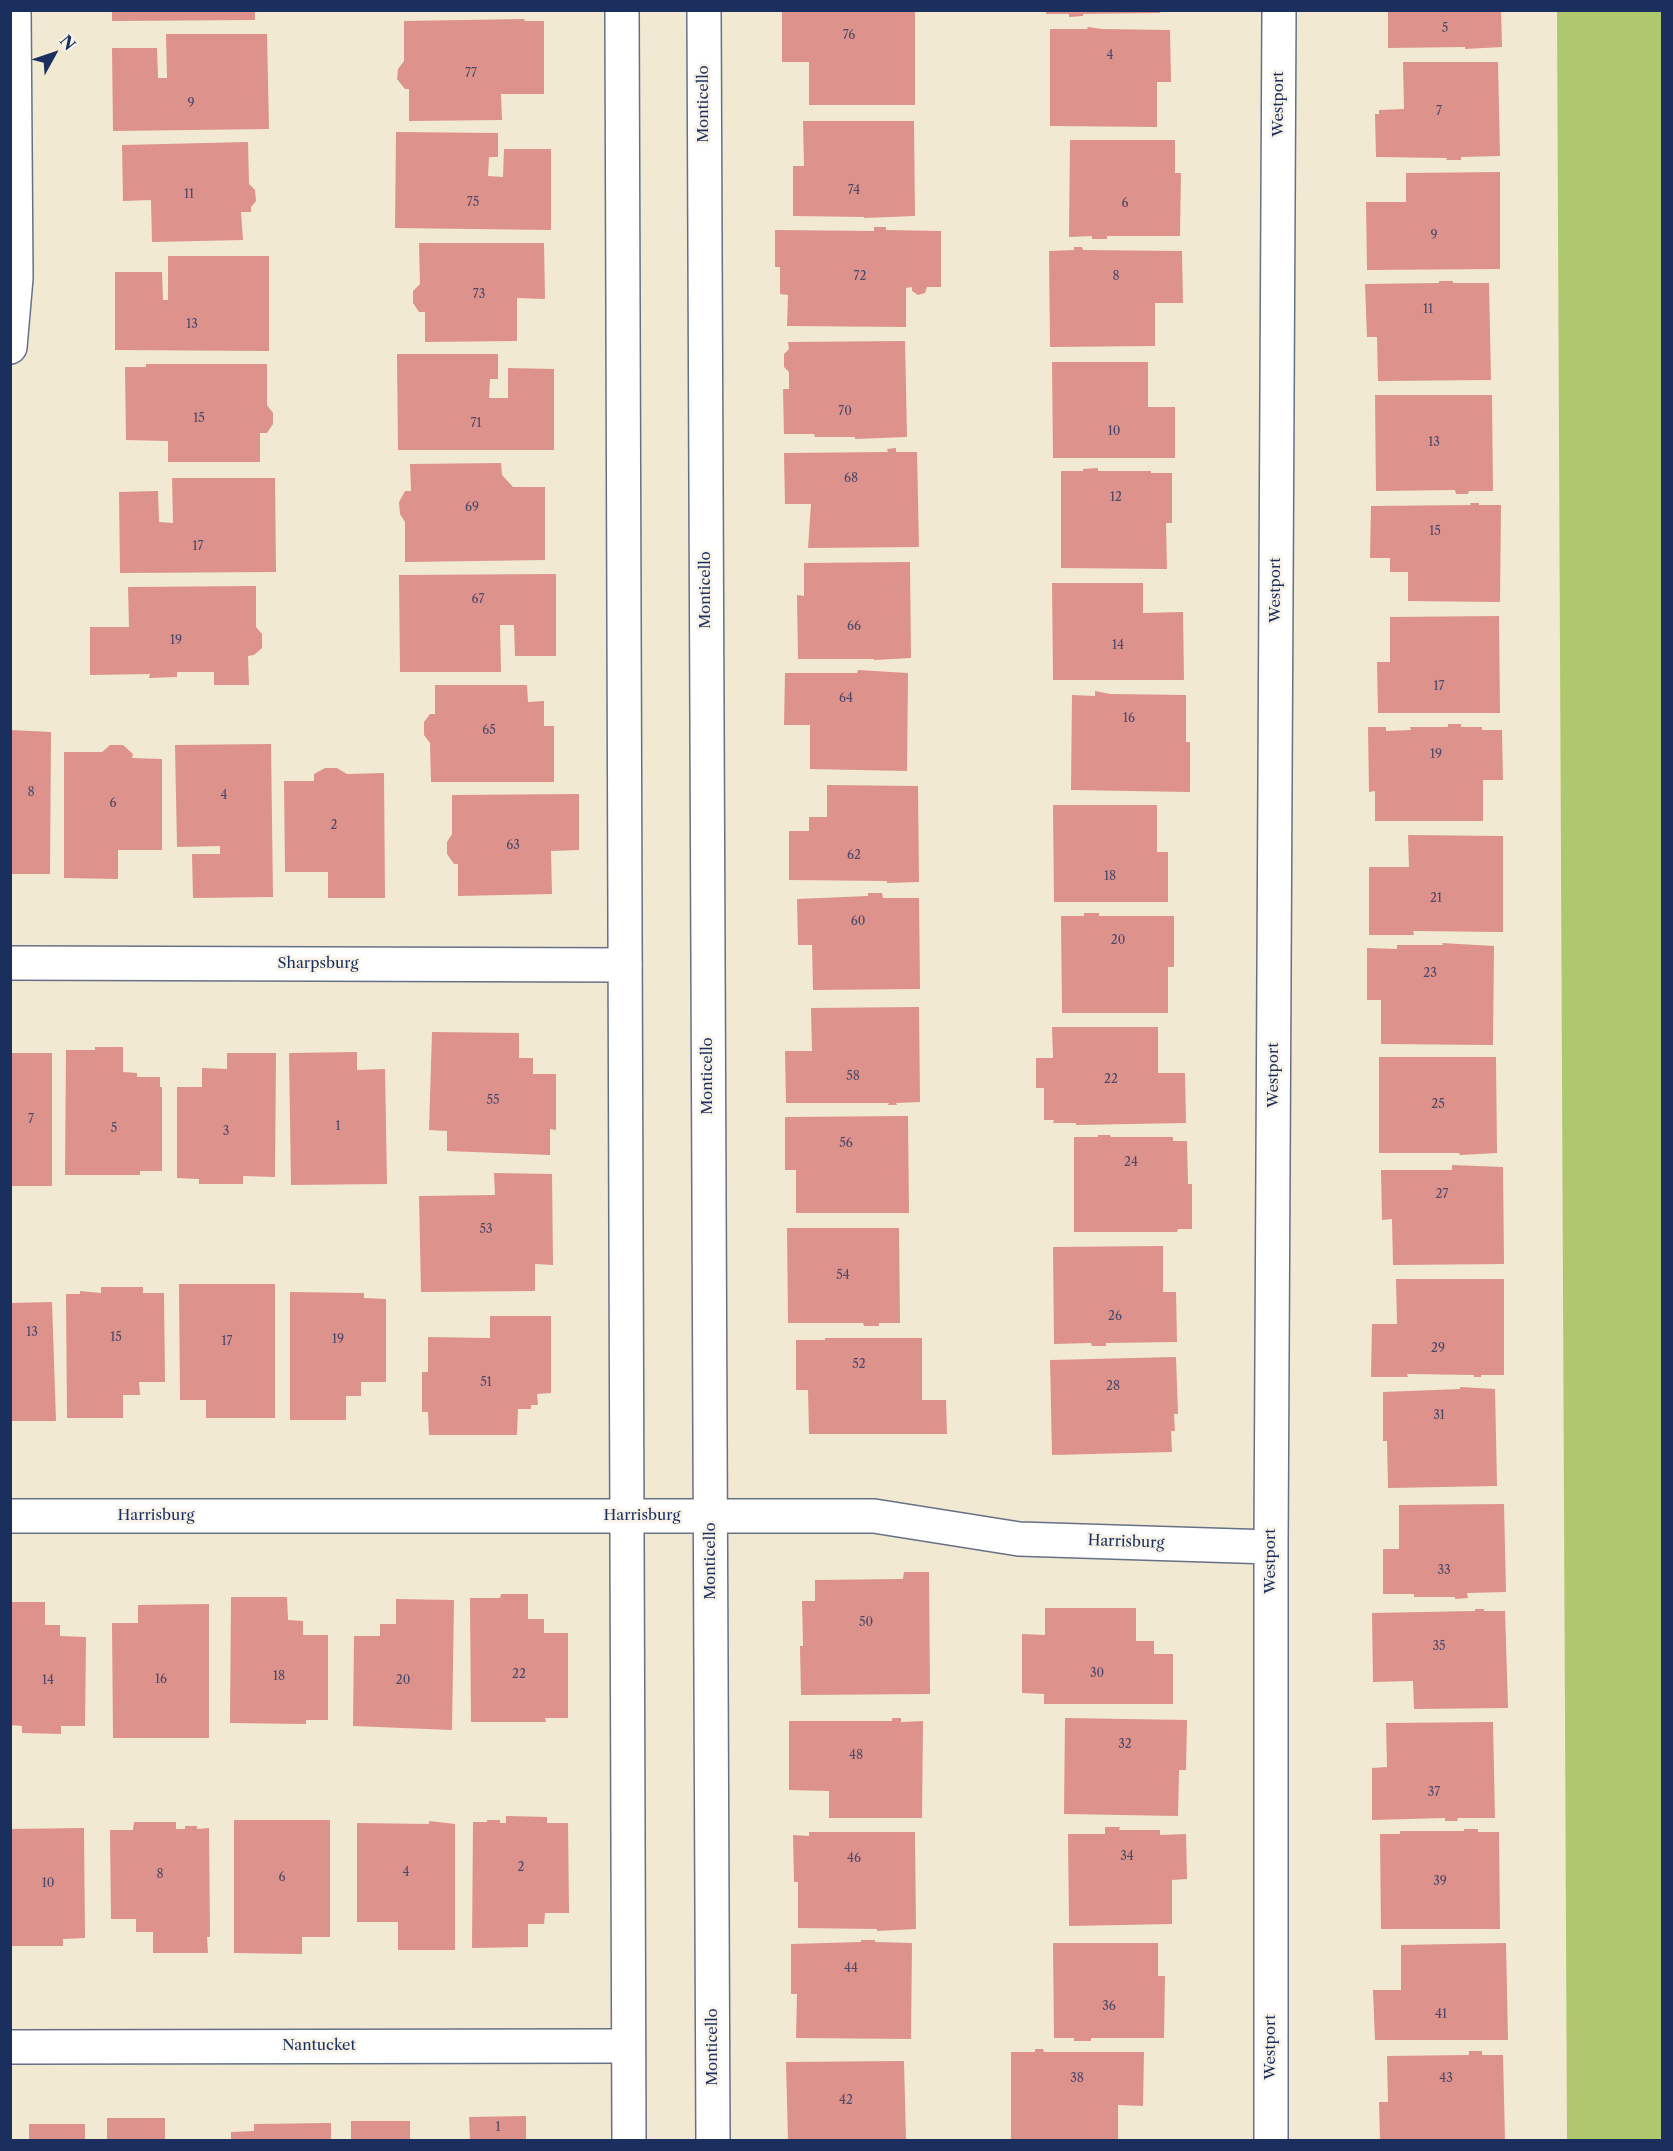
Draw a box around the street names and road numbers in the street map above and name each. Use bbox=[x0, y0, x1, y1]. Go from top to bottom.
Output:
street label: Monticello bbox=[695, 65, 713, 143]
street label: Westport bbox=[1270, 71, 1288, 137]
street label: Monticello bbox=[697, 551, 715, 629]
street label: Westport bbox=[1267, 557, 1285, 623]
street label: Sharpsburg bbox=[278, 955, 358, 973]
street label: Monticello bbox=[699, 1037, 717, 1115]
street label: Westport bbox=[1265, 1042, 1283, 1108]
street label: Harrisburg bbox=[118, 1507, 194, 1525]
street label: Harrisburg bbox=[604, 1507, 680, 1525]
street label: Monticello bbox=[702, 1522, 720, 1600]
street label: Westport bbox=[1262, 1528, 1280, 1594]
street label: Harrisburg bbox=[1087, 1532, 1165, 1552]
street label: Monticello bbox=[704, 2008, 722, 2086]
street label: Westport bbox=[1262, 2014, 1280, 2080]
street label: Nantucket bbox=[282, 2037, 356, 2055]

